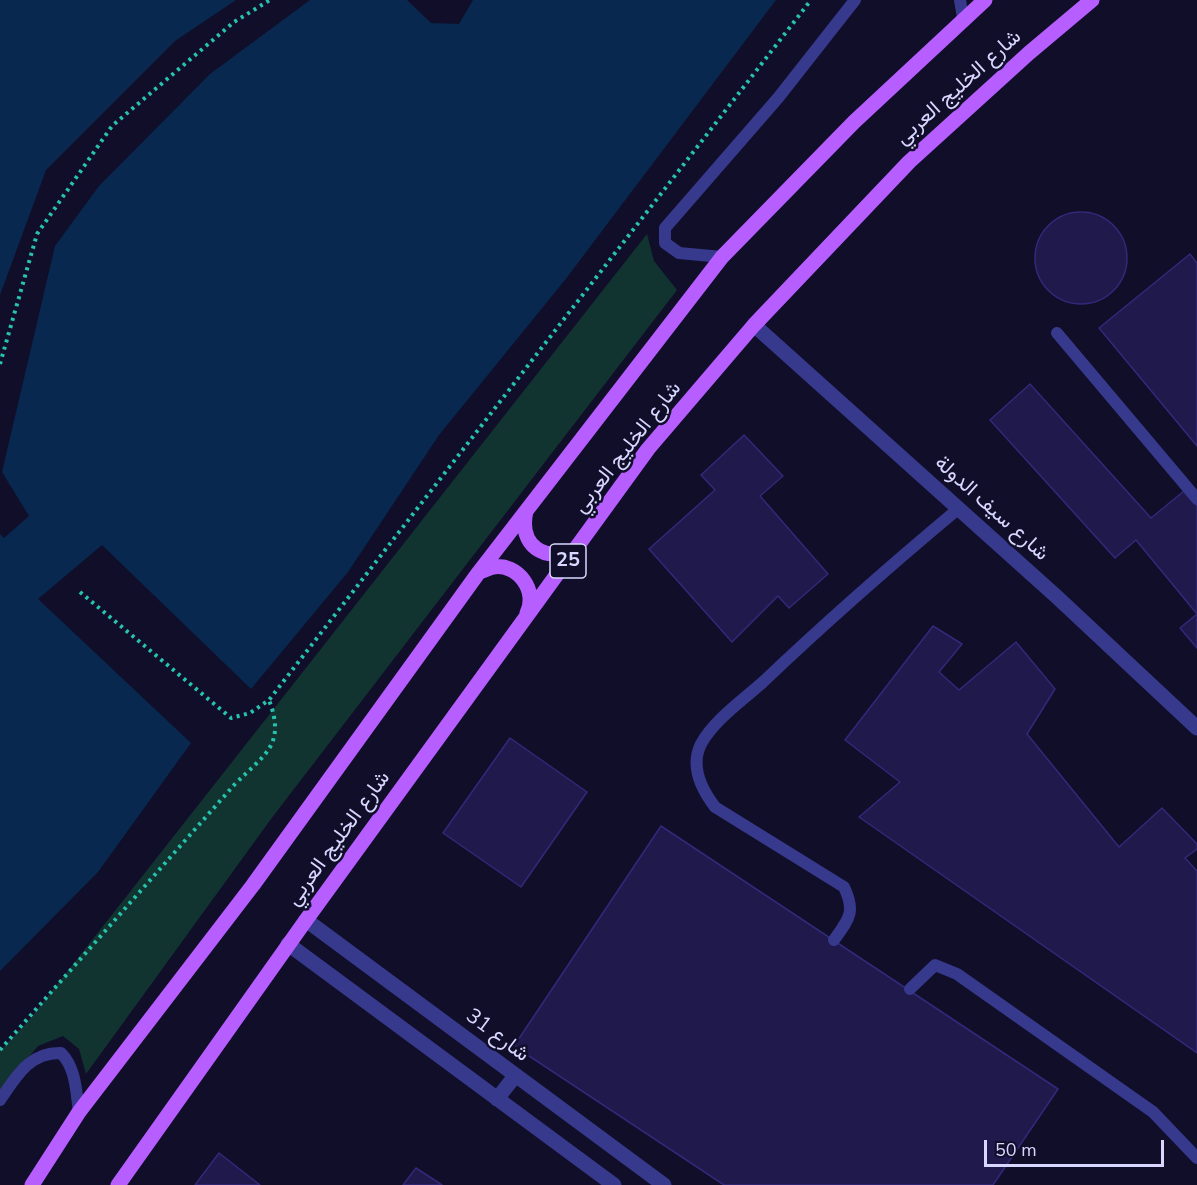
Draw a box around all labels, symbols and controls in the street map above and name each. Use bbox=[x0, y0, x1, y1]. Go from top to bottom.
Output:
street label: شارع الخليج العربي bbox=[891, 25, 1027, 151]
street label: شارع الخليج العربي bbox=[569, 377, 687, 519]
street label: شارع سيف الدولة bbox=[929, 451, 1053, 567]
road number: 25 bbox=[550, 544, 586, 578]
street label: شارع الخليج العربي bbox=[282, 767, 396, 911]
street label: شارع 31 bbox=[460, 1004, 534, 1068]
scale bar bbox=[987, 1128, 1167, 1166]
text: 50 m bbox=[995, 1138, 1037, 1162]

